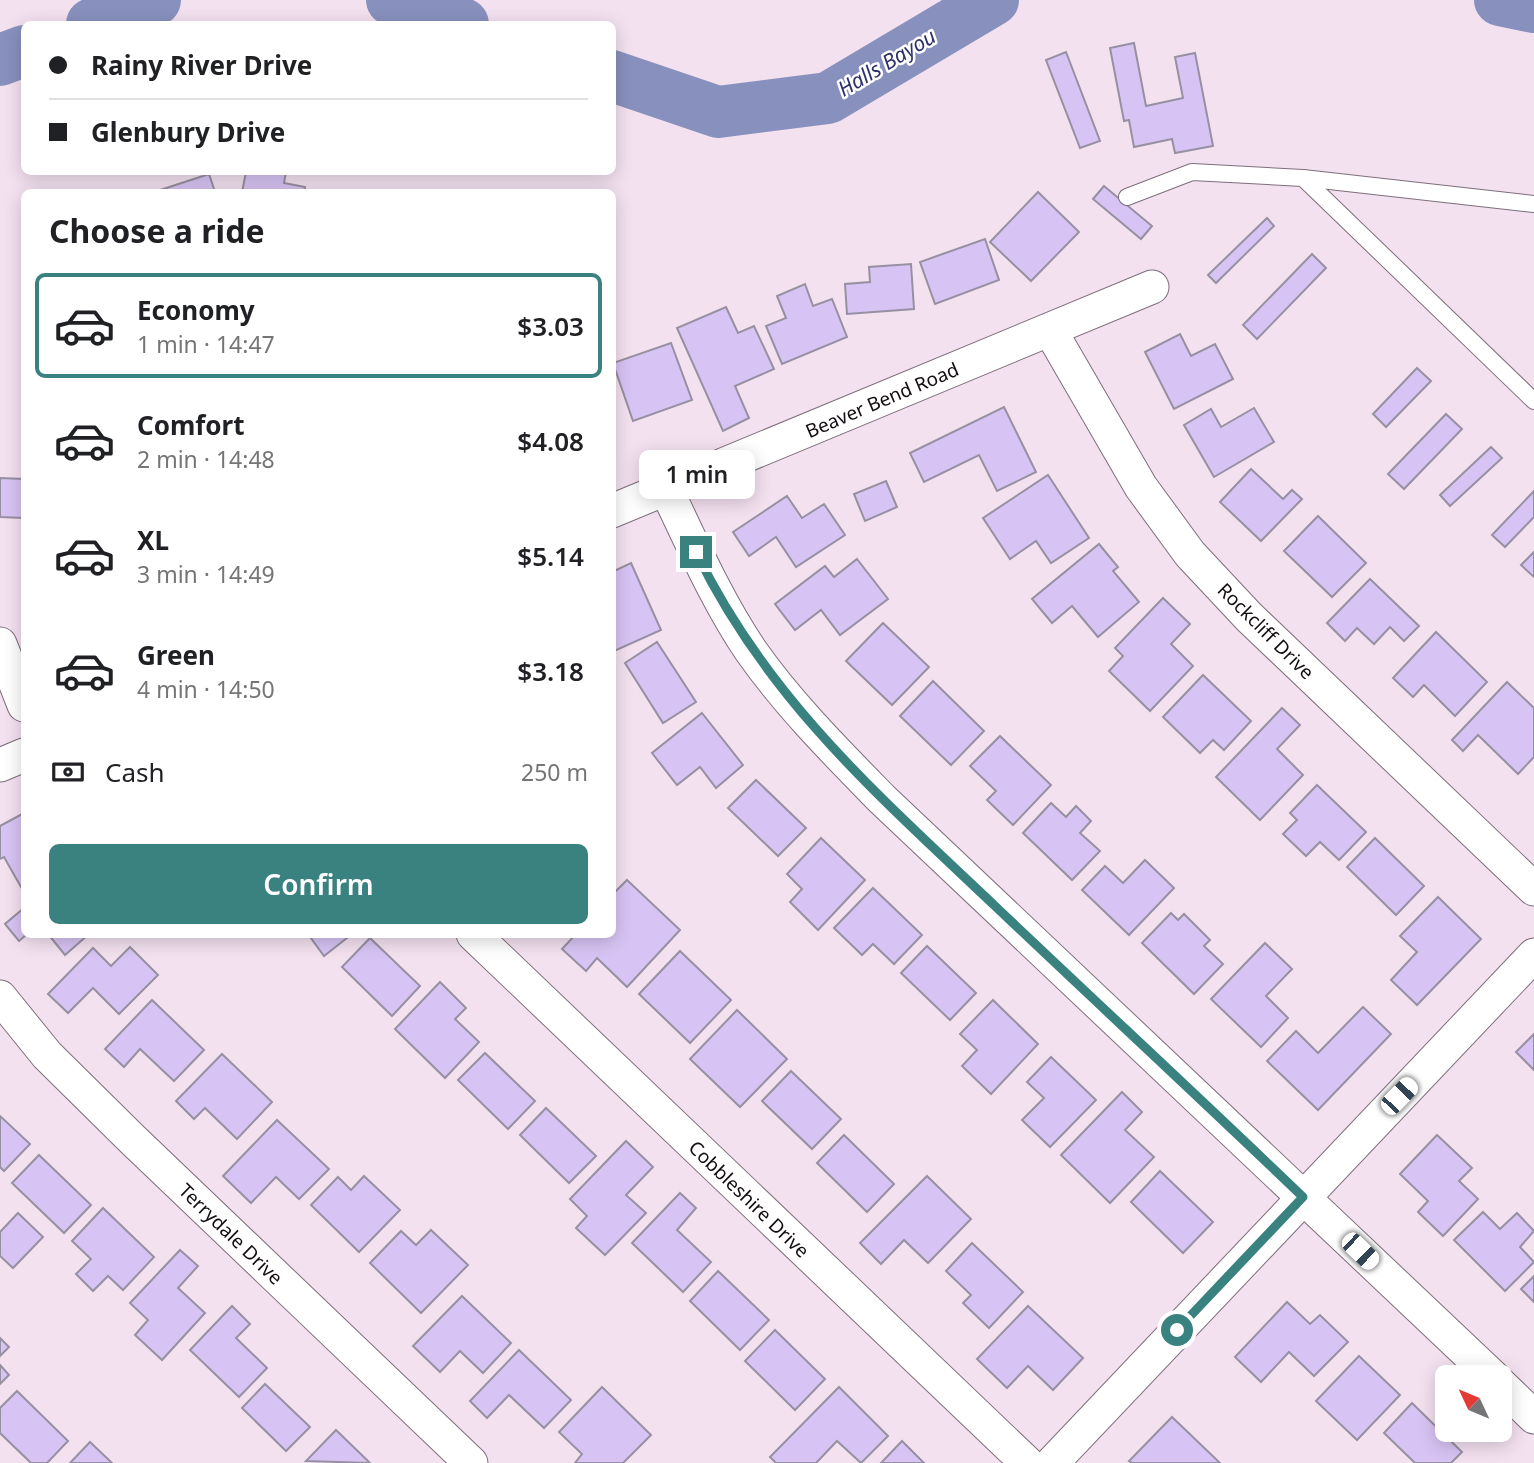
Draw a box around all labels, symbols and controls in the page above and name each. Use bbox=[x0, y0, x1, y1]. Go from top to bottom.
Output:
water label: Halls Bayou bbox=[832, 22, 941, 102]
text: Rainy River Drive bbox=[91, 47, 312, 83]
text: Glenbury Drive bbox=[91, 114, 285, 150]
text: Choose a ride bbox=[49, 209, 265, 252]
text: Economy bbox=[137, 292, 255, 328]
icon: car bbox=[53, 294, 116, 357]
text: $3.03 bbox=[517, 308, 584, 344]
text: 1 min · 14:47 bbox=[137, 328, 275, 360]
street label: Beaver Bend Road bbox=[801, 356, 963, 444]
text: Comfort bbox=[137, 407, 245, 443]
icon: car bbox=[53, 409, 116, 472]
text: $4.08 bbox=[517, 423, 584, 459]
text: 2 min · 14:48 bbox=[137, 443, 275, 475]
callout: 1 min bbox=[638, 450, 754, 500]
text: 1 min bbox=[666, 458, 728, 490]
text: XL bbox=[137, 522, 169, 558]
icon: car bbox=[53, 524, 116, 587]
route end bbox=[680, 536, 712, 568]
text: $5.14 bbox=[517, 538, 584, 574]
text: 3 min · 14:49 bbox=[137, 558, 275, 590]
street label: Rockcliff Drive bbox=[1212, 577, 1320, 685]
text: Green bbox=[137, 637, 215, 673]
icon: car bbox=[53, 639, 116, 702]
text: $3.18 bbox=[517, 653, 584, 689]
text: 4 min · 14:50 bbox=[137, 673, 275, 705]
icon: cash bbox=[49, 753, 87, 791]
text: Cash bbox=[105, 754, 165, 790]
text: 250 m bbox=[521, 756, 588, 788]
button: Confirm bbox=[49, 844, 588, 924]
car bbox=[1377, 1074, 1422, 1118]
street label: Cobbleshire Drive bbox=[683, 1135, 815, 1263]
street label: Terrydale Drive bbox=[173, 1178, 289, 1290]
car bbox=[1338, 1229, 1383, 1273]
route start bbox=[1161, 1314, 1193, 1346]
north arrow bbox=[1435, 1365, 1512, 1442]
map controls bbox=[1435, 1365, 1512, 1442]

